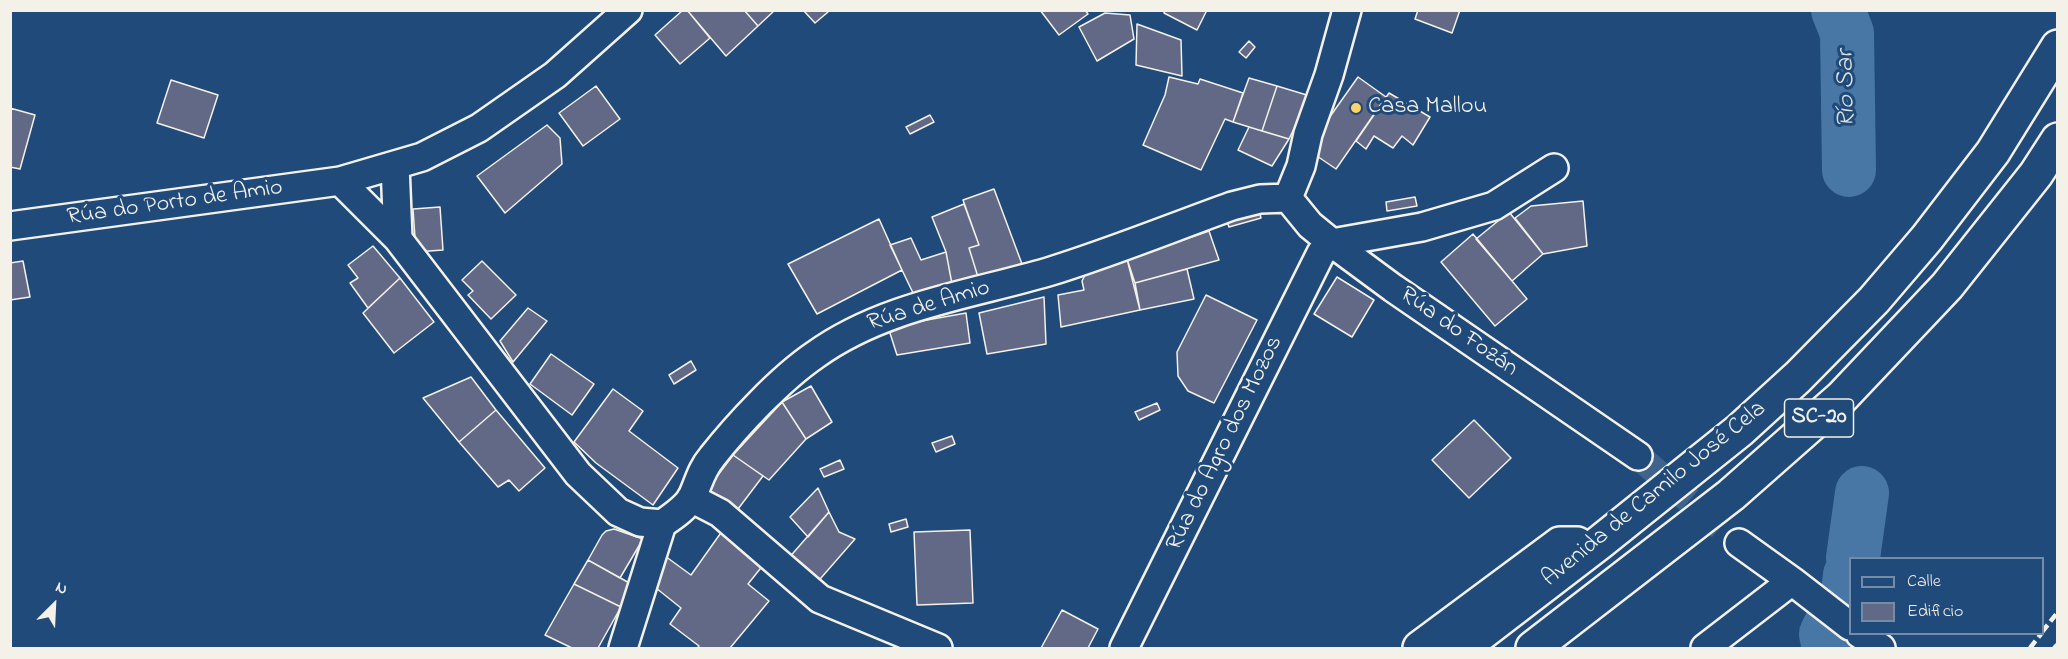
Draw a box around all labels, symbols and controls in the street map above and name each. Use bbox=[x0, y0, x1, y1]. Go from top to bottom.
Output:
water label: Río Sar bbox=[1832, 50, 1864, 128]
place label: Casa Mallou bbox=[1368, 94, 1487, 122]
marker: Casa Mallou bbox=[1349, 101, 1363, 115]
street label: Rúa do Porto de Amio bbox=[65, 175, 285, 233]
street label: Rúa de Amio bbox=[864, 275, 994, 339]
street label: Rúa do Fozán bbox=[1393, 282, 1523, 384]
street label: Rúa do Agro dos Mozos bbox=[1161, 332, 1291, 556]
street label: Avenida de Camilo José Cela bbox=[1537, 396, 1773, 594]
road number: SC-20 bbox=[1784, 399, 1854, 437]
legend bbox=[1849, 557, 2044, 635]
text: Calle bbox=[1907, 569, 1941, 595]
north arrow bbox=[24, 575, 84, 635]
text: N bbox=[52, 575, 71, 602]
text: Edificio bbox=[1907, 599, 1963, 625]

